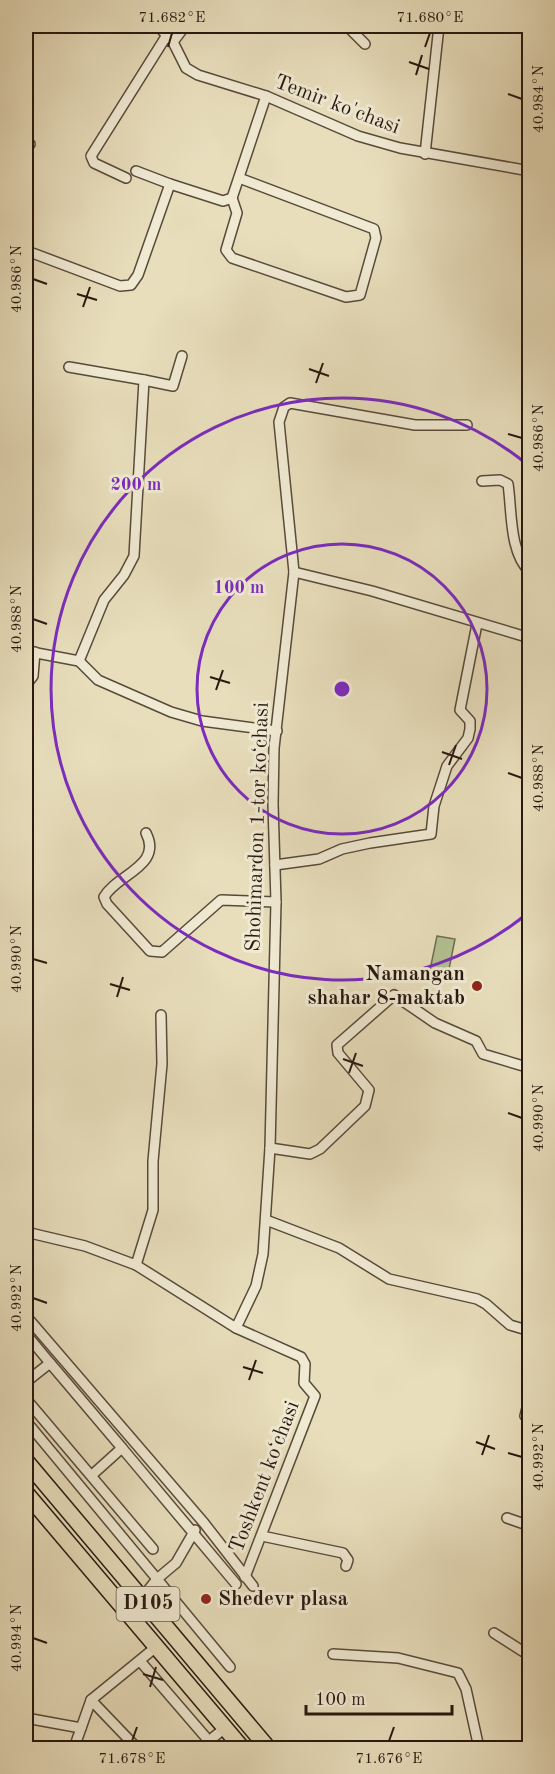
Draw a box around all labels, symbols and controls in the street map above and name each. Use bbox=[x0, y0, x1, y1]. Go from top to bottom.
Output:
text: 71.682°E bbox=[139, 11, 205, 26]
text: 71.680°E bbox=[397, 11, 463, 26]
text: 40.984°N bbox=[532, 65, 547, 133]
street label: Temir ko'chasi bbox=[272, 72, 402, 138]
text: 40.986°N bbox=[10, 245, 25, 313]
text: 40.986°N bbox=[532, 404, 547, 472]
text: 200 m bbox=[111, 476, 161, 494]
text: 100 m bbox=[214, 579, 264, 597]
text: 40.988°N bbox=[10, 585, 25, 653]
centre of rings bbox=[332, 679, 352, 699]
street label: Shohimardon 1-tor koʻchasi bbox=[243, 702, 273, 952]
text: 40.988°N bbox=[532, 744, 547, 812]
text: 40.990°N bbox=[10, 925, 25, 993]
place label: Namangan shahar 8-maktab bbox=[308, 964, 465, 1009]
marker: Namangan shahar 8-maktab bbox=[470, 979, 484, 993]
text: 40.990°N bbox=[532, 1084, 547, 1152]
text: 40.992°N bbox=[10, 1264, 25, 1332]
street label: Toshkent koʻchasi bbox=[226, 1398, 304, 1556]
text: 40.992°N bbox=[532, 1423, 547, 1491]
road number: D105 bbox=[116, 1587, 180, 1621]
place label: Shedevr plasa bbox=[218, 1589, 349, 1610]
marker: Shedevr plasa bbox=[199, 1592, 213, 1606]
text: 40.994°N bbox=[10, 1604, 25, 1672]
scale bar bbox=[306, 1678, 452, 1716]
text: 100 m bbox=[315, 1691, 366, 1709]
text: 71.678°E bbox=[99, 1752, 165, 1767]
text: 71.676°E bbox=[356, 1752, 422, 1767]

